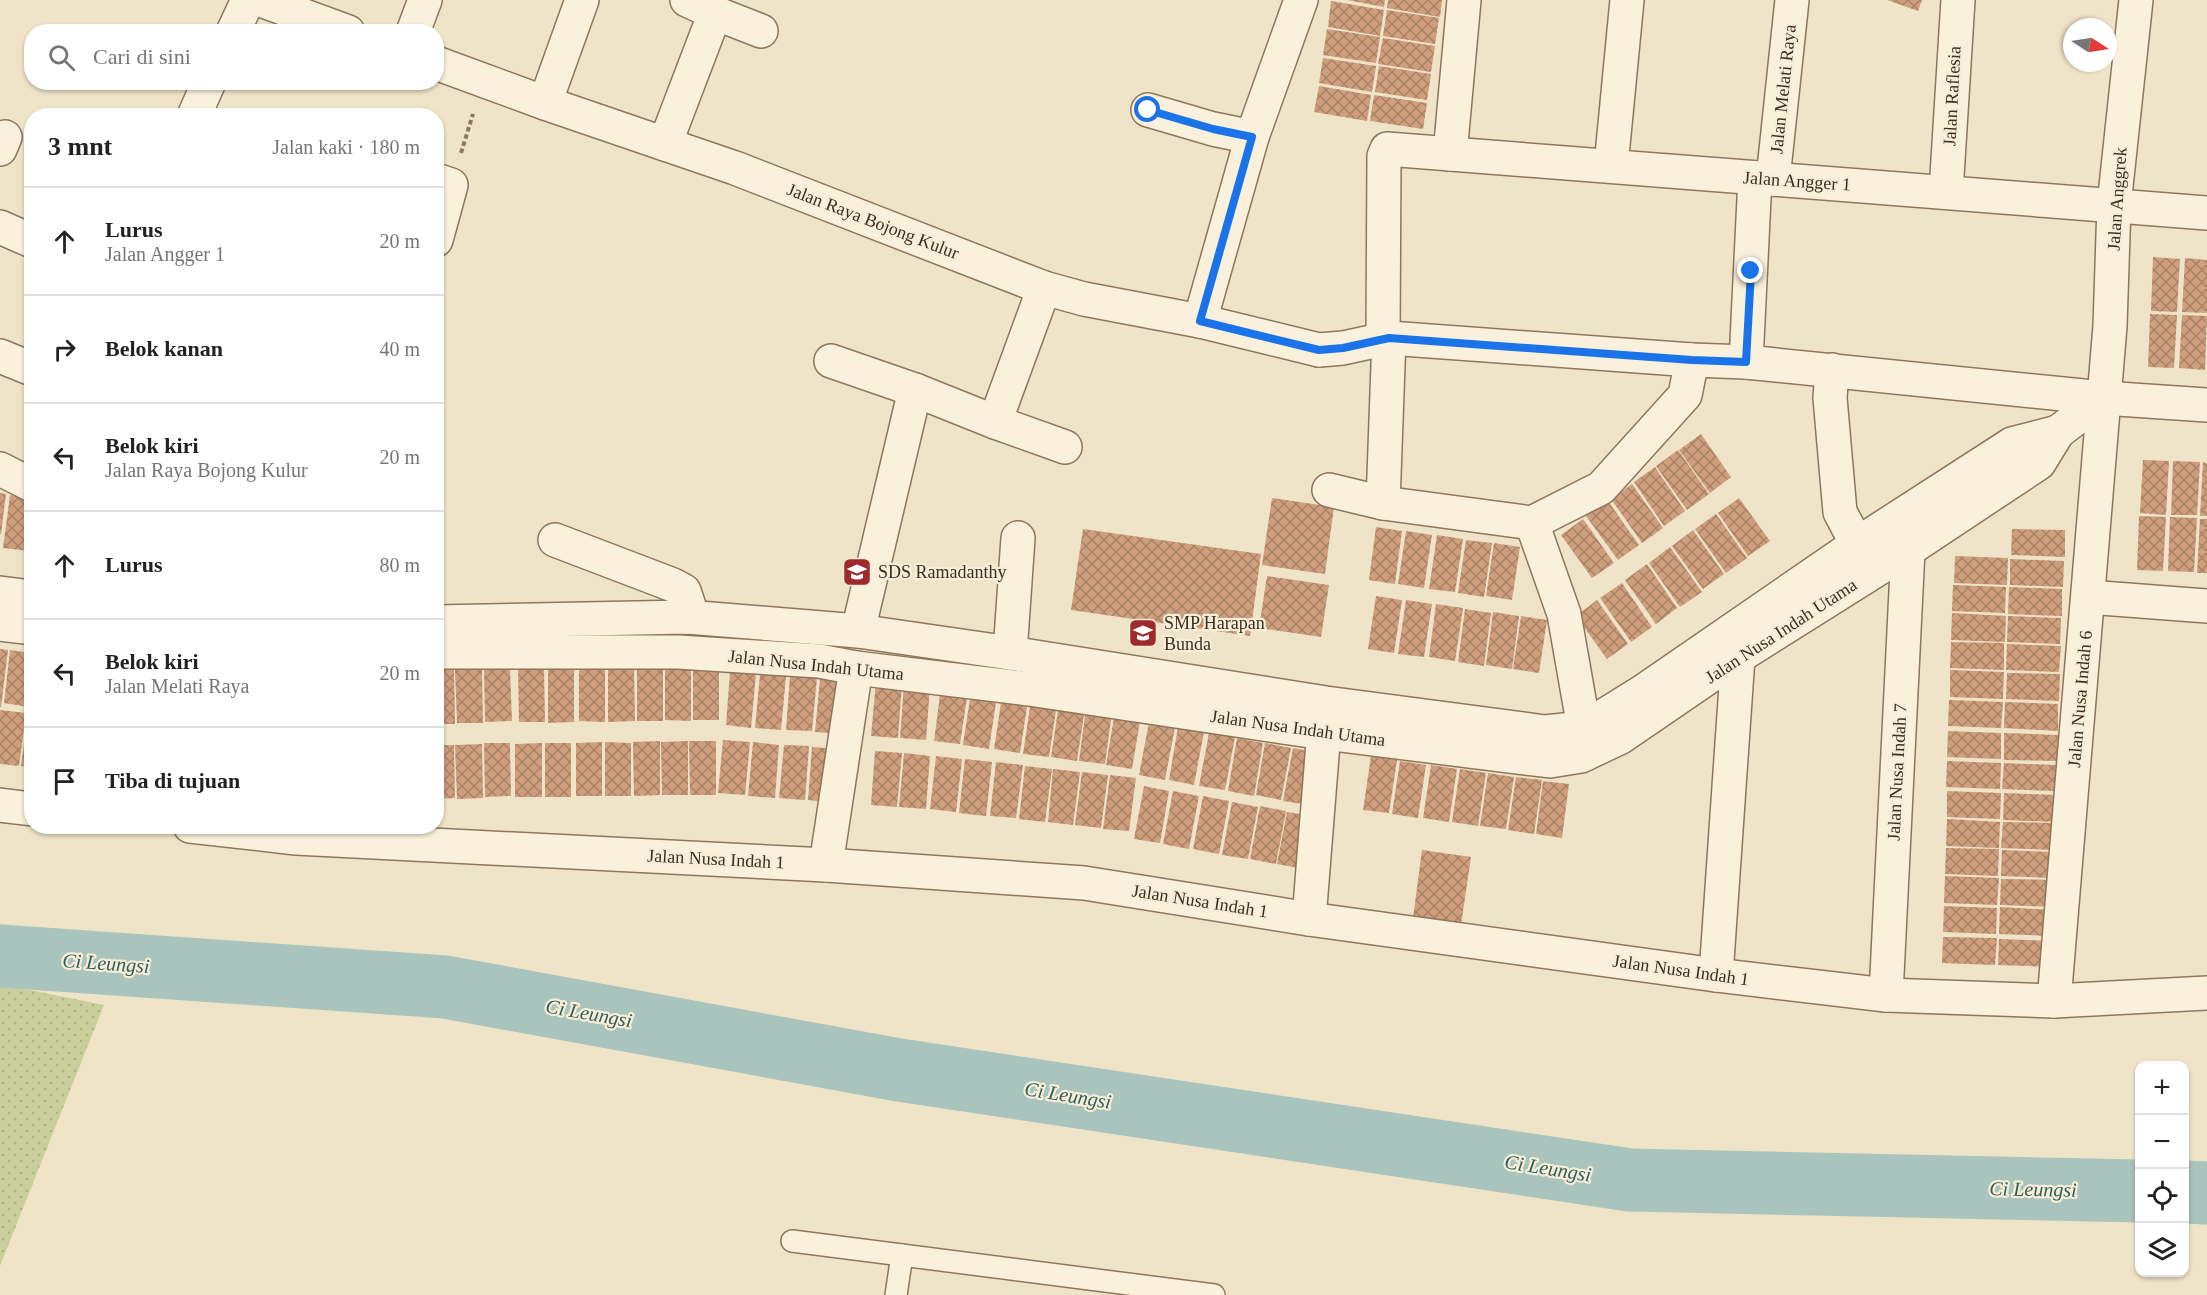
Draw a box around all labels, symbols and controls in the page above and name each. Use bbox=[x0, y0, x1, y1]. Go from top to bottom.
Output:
north arrow bbox=[2063, 18, 2117, 72]
street label: Jalan Melati Raya bbox=[1766, 23, 1800, 155]
search box bbox=[24, 24, 444, 90]
icon: search bbox=[45, 41, 78, 74]
text: Cari di sini bbox=[93, 44, 191, 69]
street label: Jalan Raflesia bbox=[1939, 45, 1965, 147]
route start bbox=[1134, 96, 1160, 122]
text: 3 mnt bbox=[48, 132, 112, 161]
text: Jalan kaki · 180 m bbox=[272, 136, 420, 158]
street label: Jalan Anggrek bbox=[2103, 147, 2131, 251]
street label: Jalan Angger 1 bbox=[1742, 167, 1852, 195]
street label: Jalan Raya Bojong Kulur bbox=[784, 179, 962, 263]
text: Lurus bbox=[105, 217, 162, 242]
icon: ahead bbox=[48, 225, 81, 258]
text: 20 m bbox=[379, 230, 420, 252]
text: Jalan Angger 1 bbox=[105, 243, 225, 265]
route end bbox=[1737, 257, 1763, 283]
icon: right bbox=[48, 333, 81, 366]
text: Belok kanan bbox=[105, 336, 223, 361]
text: 40 m bbox=[379, 338, 420, 360]
text: Belok kiri bbox=[105, 433, 199, 458]
icon: left bbox=[48, 441, 81, 474]
text: 20 m bbox=[379, 446, 420, 468]
text: Jalan Raya Bojong Kulur bbox=[105, 459, 308, 481]
icon: ahead bbox=[48, 549, 81, 582]
text: Lurus bbox=[105, 552, 162, 577]
text: 80 m bbox=[379, 554, 420, 576]
school or university icon: SDS Ramadanthy bbox=[841, 556, 873, 588]
place label: SDS Ramadanthy bbox=[878, 562, 1007, 582]
street label: Jalan Nusa Indah Utama bbox=[1702, 575, 1860, 687]
place label: SMP Harapan Bunda bbox=[1164, 613, 1265, 654]
school or university icon: SMP Harapan Bunda bbox=[1127, 617, 1159, 649]
street label: Jalan Nusa Indah 6 bbox=[2064, 630, 2096, 768]
street label: Jalan Nusa Indah Utama bbox=[727, 646, 905, 684]
text: Belok kiri bbox=[105, 649, 199, 674]
icon: left bbox=[48, 657, 81, 690]
text: 20 m bbox=[379, 662, 420, 684]
text: Jalan Melati Raya bbox=[105, 675, 249, 697]
street label: Jalan Nusa Indah 7 bbox=[1883, 703, 1911, 841]
street label: Jalan Nusa Indah Utama bbox=[1209, 706, 1387, 750]
icon: arrive bbox=[48, 765, 81, 798]
text: Tiba di tujuan bbox=[105, 768, 240, 793]
street label: Jalan Nusa Indah 1 bbox=[647, 845, 785, 873]
street label: Jalan Nusa Indah 1 bbox=[1131, 880, 1269, 922]
water label: Ci Leungsi bbox=[62, 949, 150, 978]
street label: Jalan Nusa Indah 1 bbox=[1612, 951, 1750, 989]
water label: Ci Leungsi bbox=[544, 995, 634, 1032]
map controls bbox=[2135, 1061, 2189, 1277]
button: + bbox=[2135, 1061, 2189, 1115]
water label: Ci Leungsi bbox=[1023, 1077, 1113, 1114]
button: − bbox=[2135, 1115, 2189, 1169]
water label: Ci Leungsi bbox=[1503, 1150, 1593, 1187]
button: locate bbox=[2135, 1169, 2189, 1223]
water label: Ci Leungsi bbox=[1989, 1177, 2077, 1202]
button: layers bbox=[2135, 1223, 2189, 1277]

